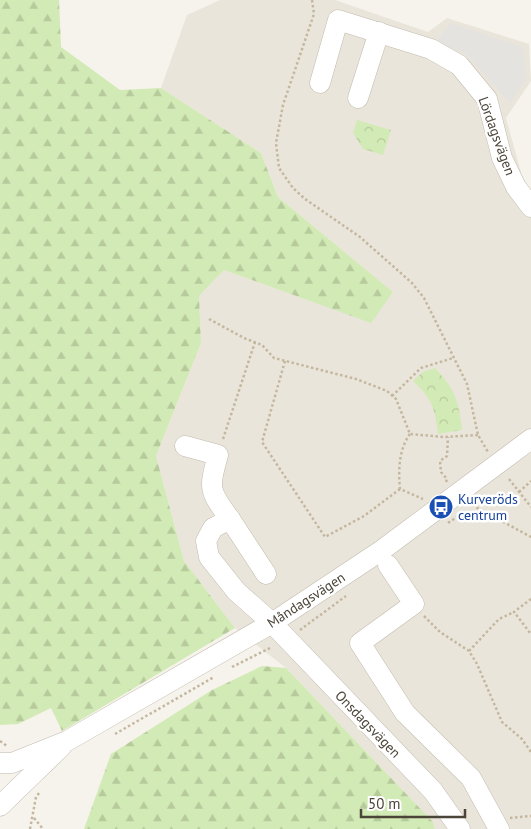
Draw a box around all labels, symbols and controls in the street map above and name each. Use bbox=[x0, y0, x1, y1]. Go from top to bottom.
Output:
street label: Lördagsvägen bbox=[474, 94, 520, 178]
place label: Kurveröds centrum bbox=[458, 490, 518, 524]
bus stop icon: Kurveröds centrum bbox=[428, 494, 454, 520]
street label: Måndagsvägen bbox=[264, 568, 348, 632]
street label: Onsdagsvägen bbox=[331, 686, 405, 762]
scale bar bbox=[361, 786, 465, 818]
text: 50 m bbox=[368, 794, 401, 813]

